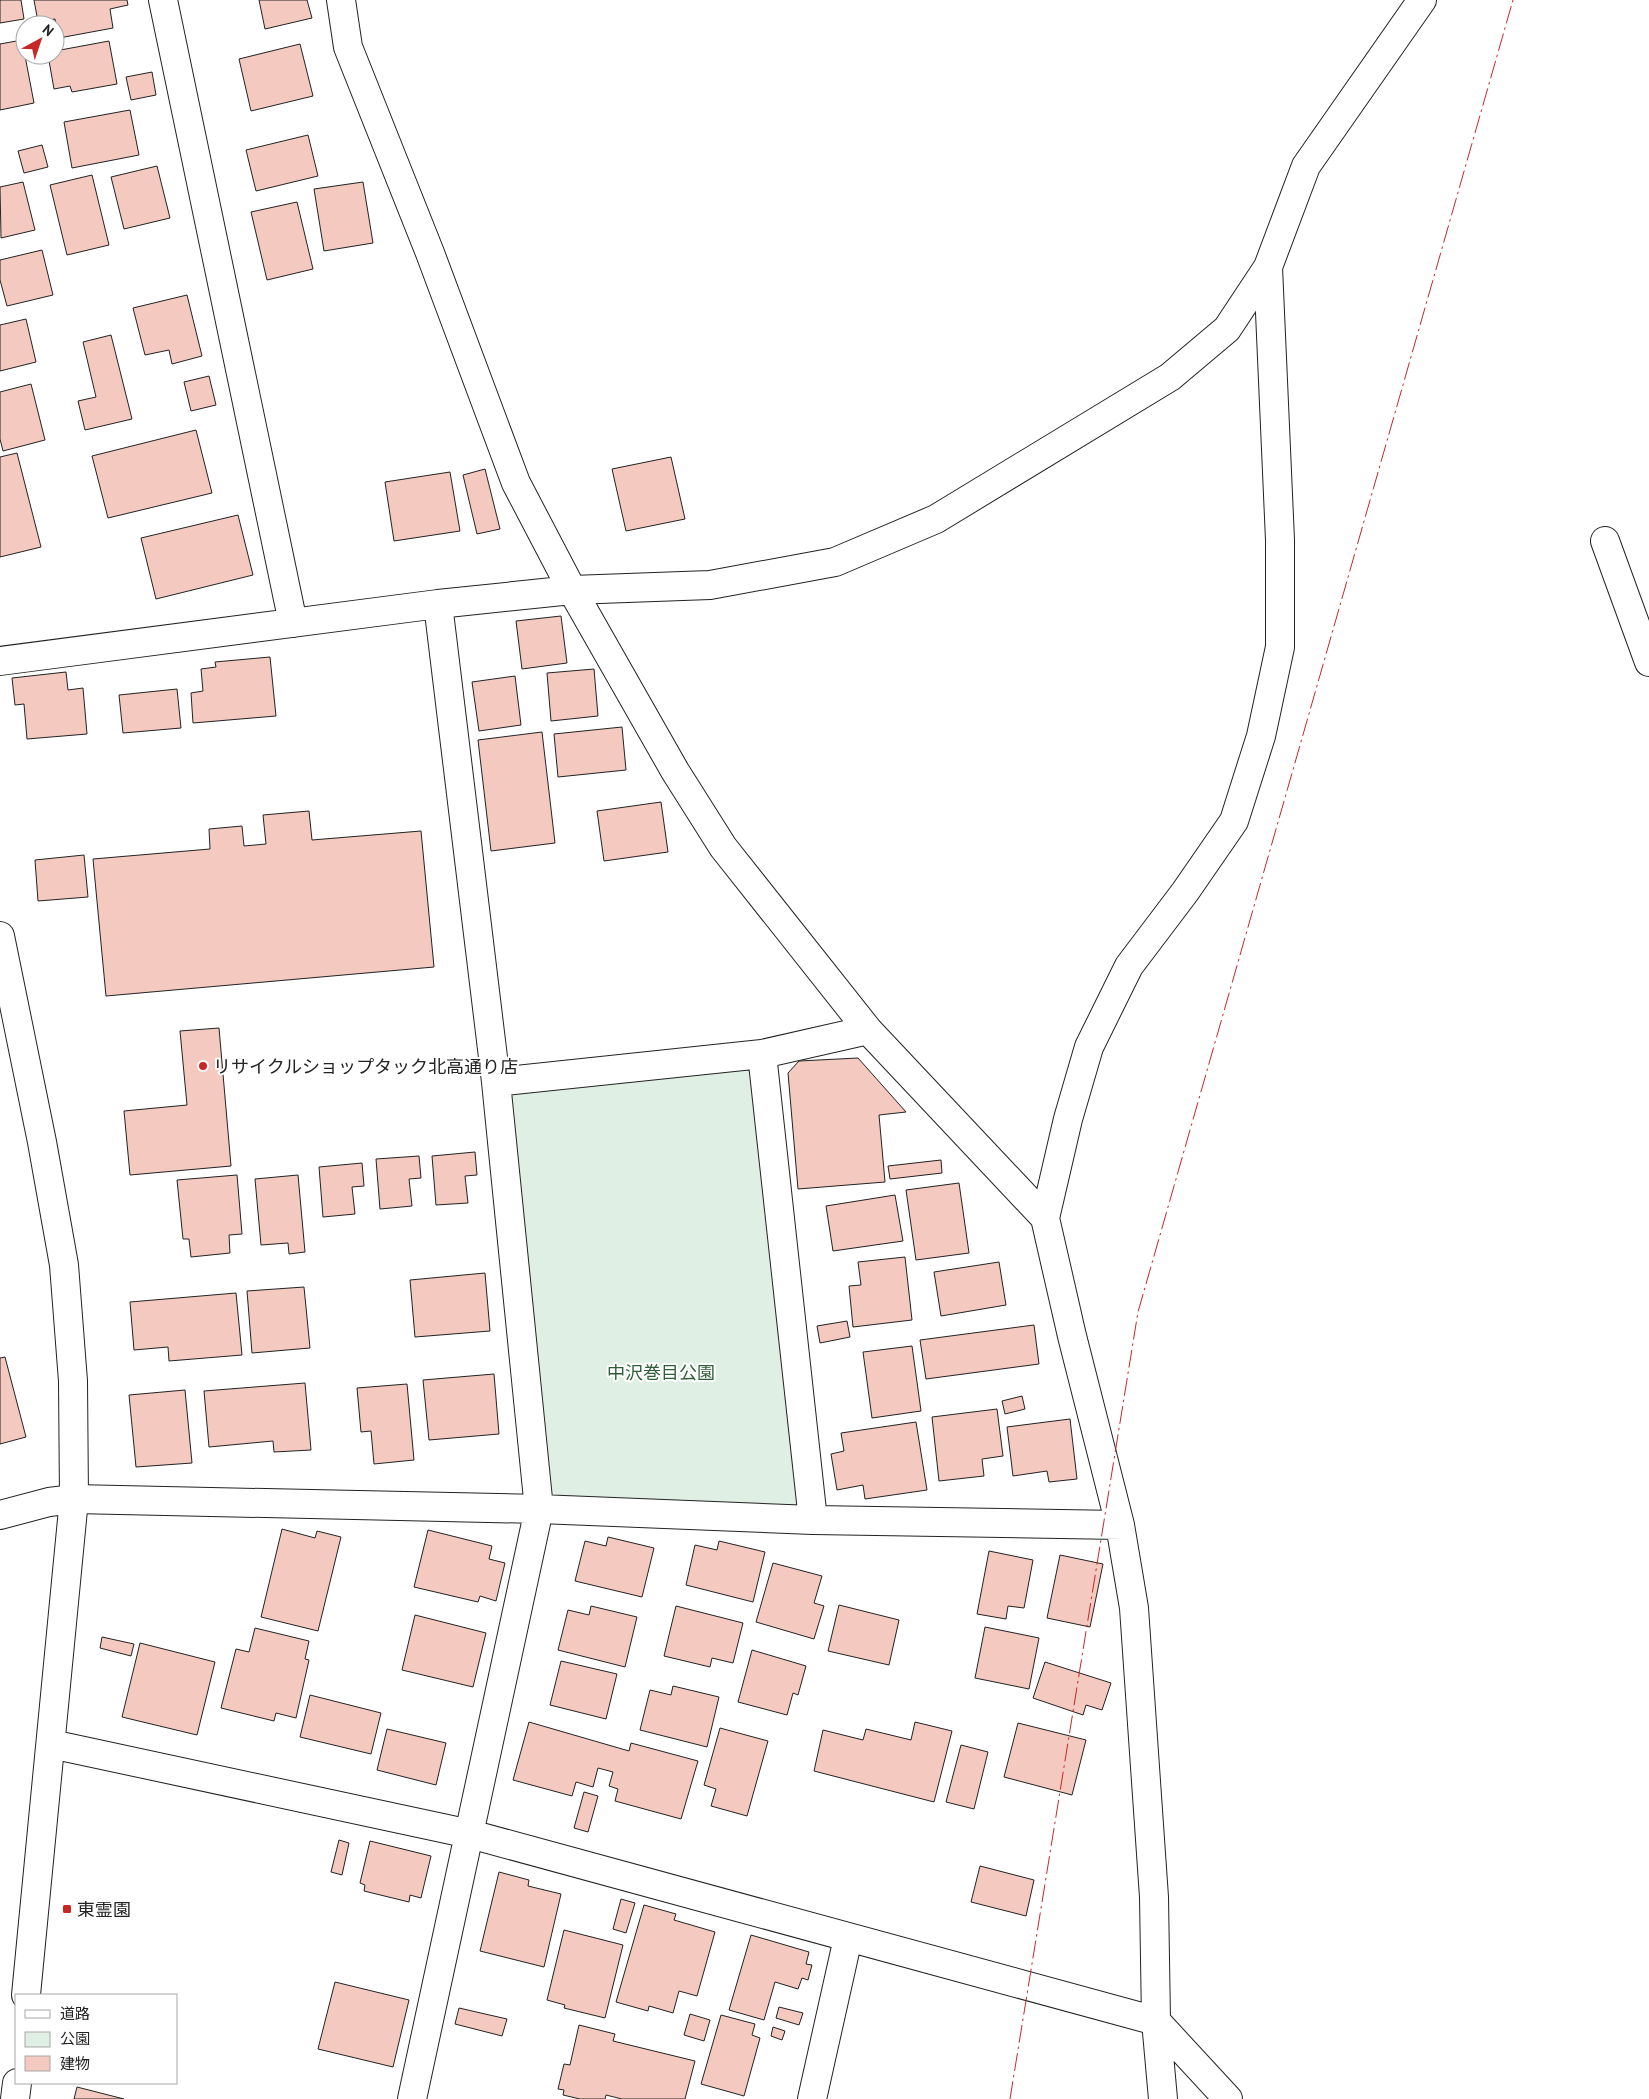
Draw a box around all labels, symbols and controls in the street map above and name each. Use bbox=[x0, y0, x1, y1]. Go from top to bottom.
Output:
north arrow bbox=[15, 15, 65, 65]
text: N bbox=[39, 20, 58, 40]
place label: リサイクルショップタック北高通り店 bbox=[213, 1055, 518, 1078]
marker: リサイクルショップタック北高通り店 bbox=[197, 1060, 209, 1072]
park label: 中沢巻目公園 bbox=[607, 1361, 715, 1384]
place label: 東霊園 bbox=[77, 1898, 131, 1921]
marker: 東霊園 bbox=[61, 1903, 73, 1915]
legend bbox=[15, 1994, 178, 2084]
text: 道路 bbox=[60, 2004, 90, 2023]
text: 公園 bbox=[60, 2029, 90, 2048]
text: 建物 bbox=[60, 2054, 90, 2073]

